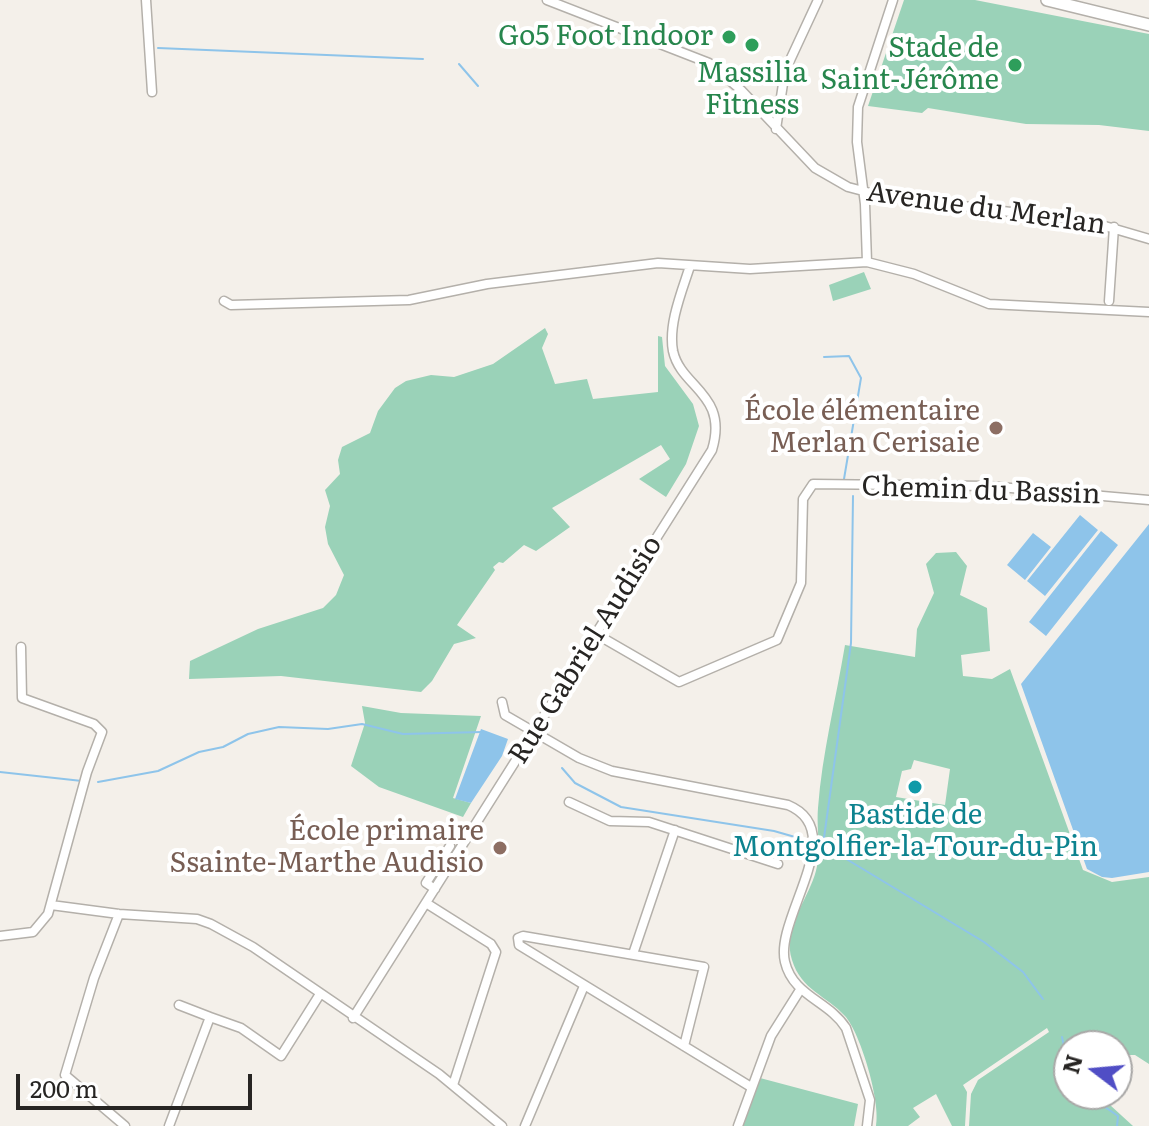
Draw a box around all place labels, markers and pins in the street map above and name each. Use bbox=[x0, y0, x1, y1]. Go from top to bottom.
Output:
place label: Go5 Foot Indoor bbox=[498, 20, 713, 54]
marker: Go5 Foot Indoor bbox=[720, 28, 738, 46]
place label: Stade de Saint-Jérôme bbox=[820, 32, 999, 98]
marker: Massilia Fitness bbox=[743, 36, 761, 54]
marker: Stade de Saint-Jérôme bbox=[1006, 56, 1024, 74]
place label: Massilia Fitness bbox=[697, 57, 807, 123]
place label: École élémentaire Merlan Cerisaie bbox=[744, 395, 980, 461]
marker: École élémentaire Merlan Cerisaie bbox=[987, 419, 1005, 437]
marker: Bastide de Montgolfier-la-Tour-du-Pin bbox=[906, 778, 924, 796]
place label: Bastide de Montgolfier-la-Tour-du-Pin bbox=[732, 799, 1098, 865]
place label: École primaire Ssainte-Marthe Audisio bbox=[169, 815, 484, 881]
marker: École primaire Ssainte-Marthe Audisio bbox=[491, 839, 509, 857]

